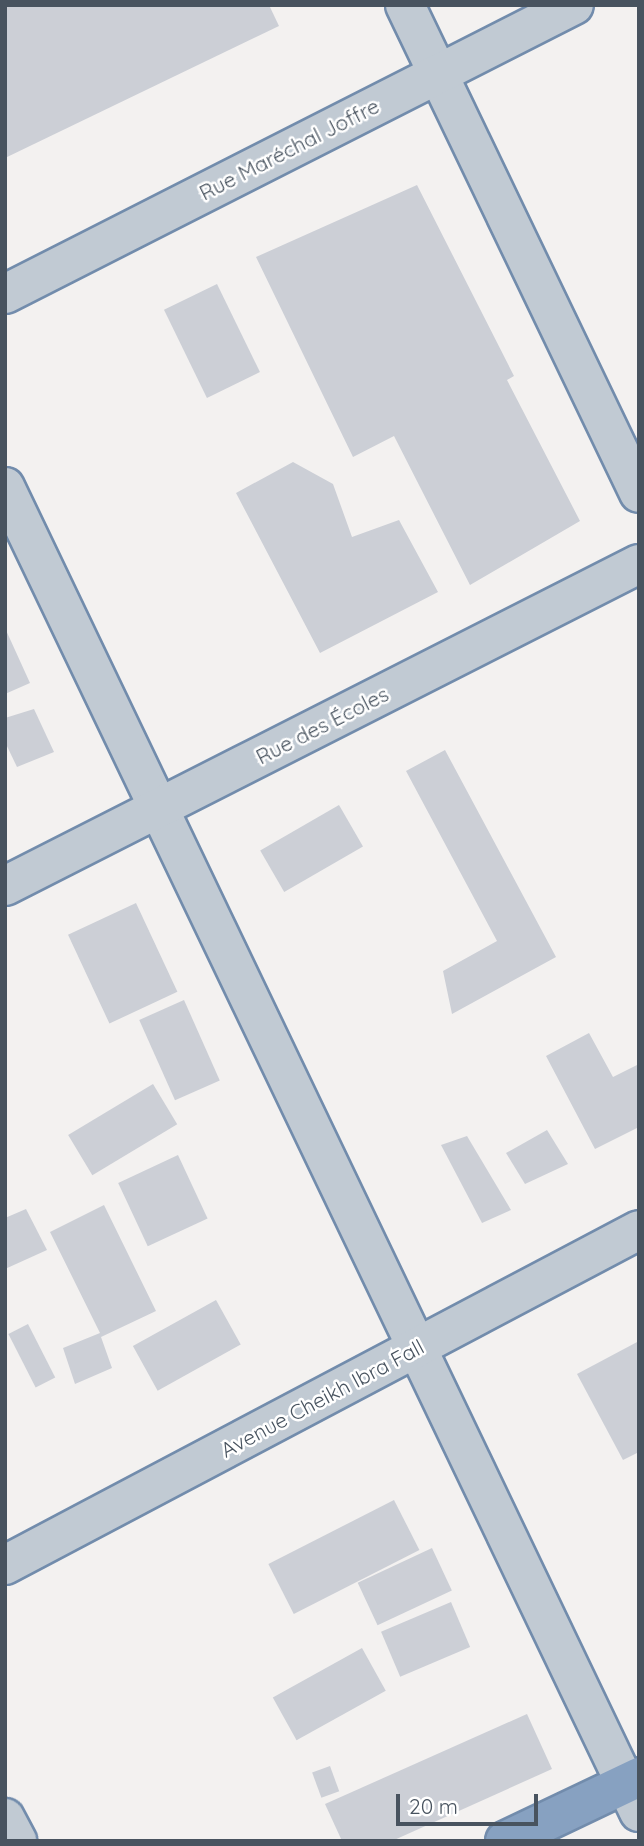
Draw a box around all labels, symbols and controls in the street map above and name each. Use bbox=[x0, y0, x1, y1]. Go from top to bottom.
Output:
street label: Rue Maréchal Joffre bbox=[195, 93, 383, 205]
street label: Rue des Écoles bbox=[252, 681, 392, 769]
street label: Avenue Cheikh Ibra Fall bbox=[216, 1334, 428, 1462]
scale bar bbox=[399, 1780, 541, 1824]
text: 20 m bbox=[409, 1793, 458, 1819]

